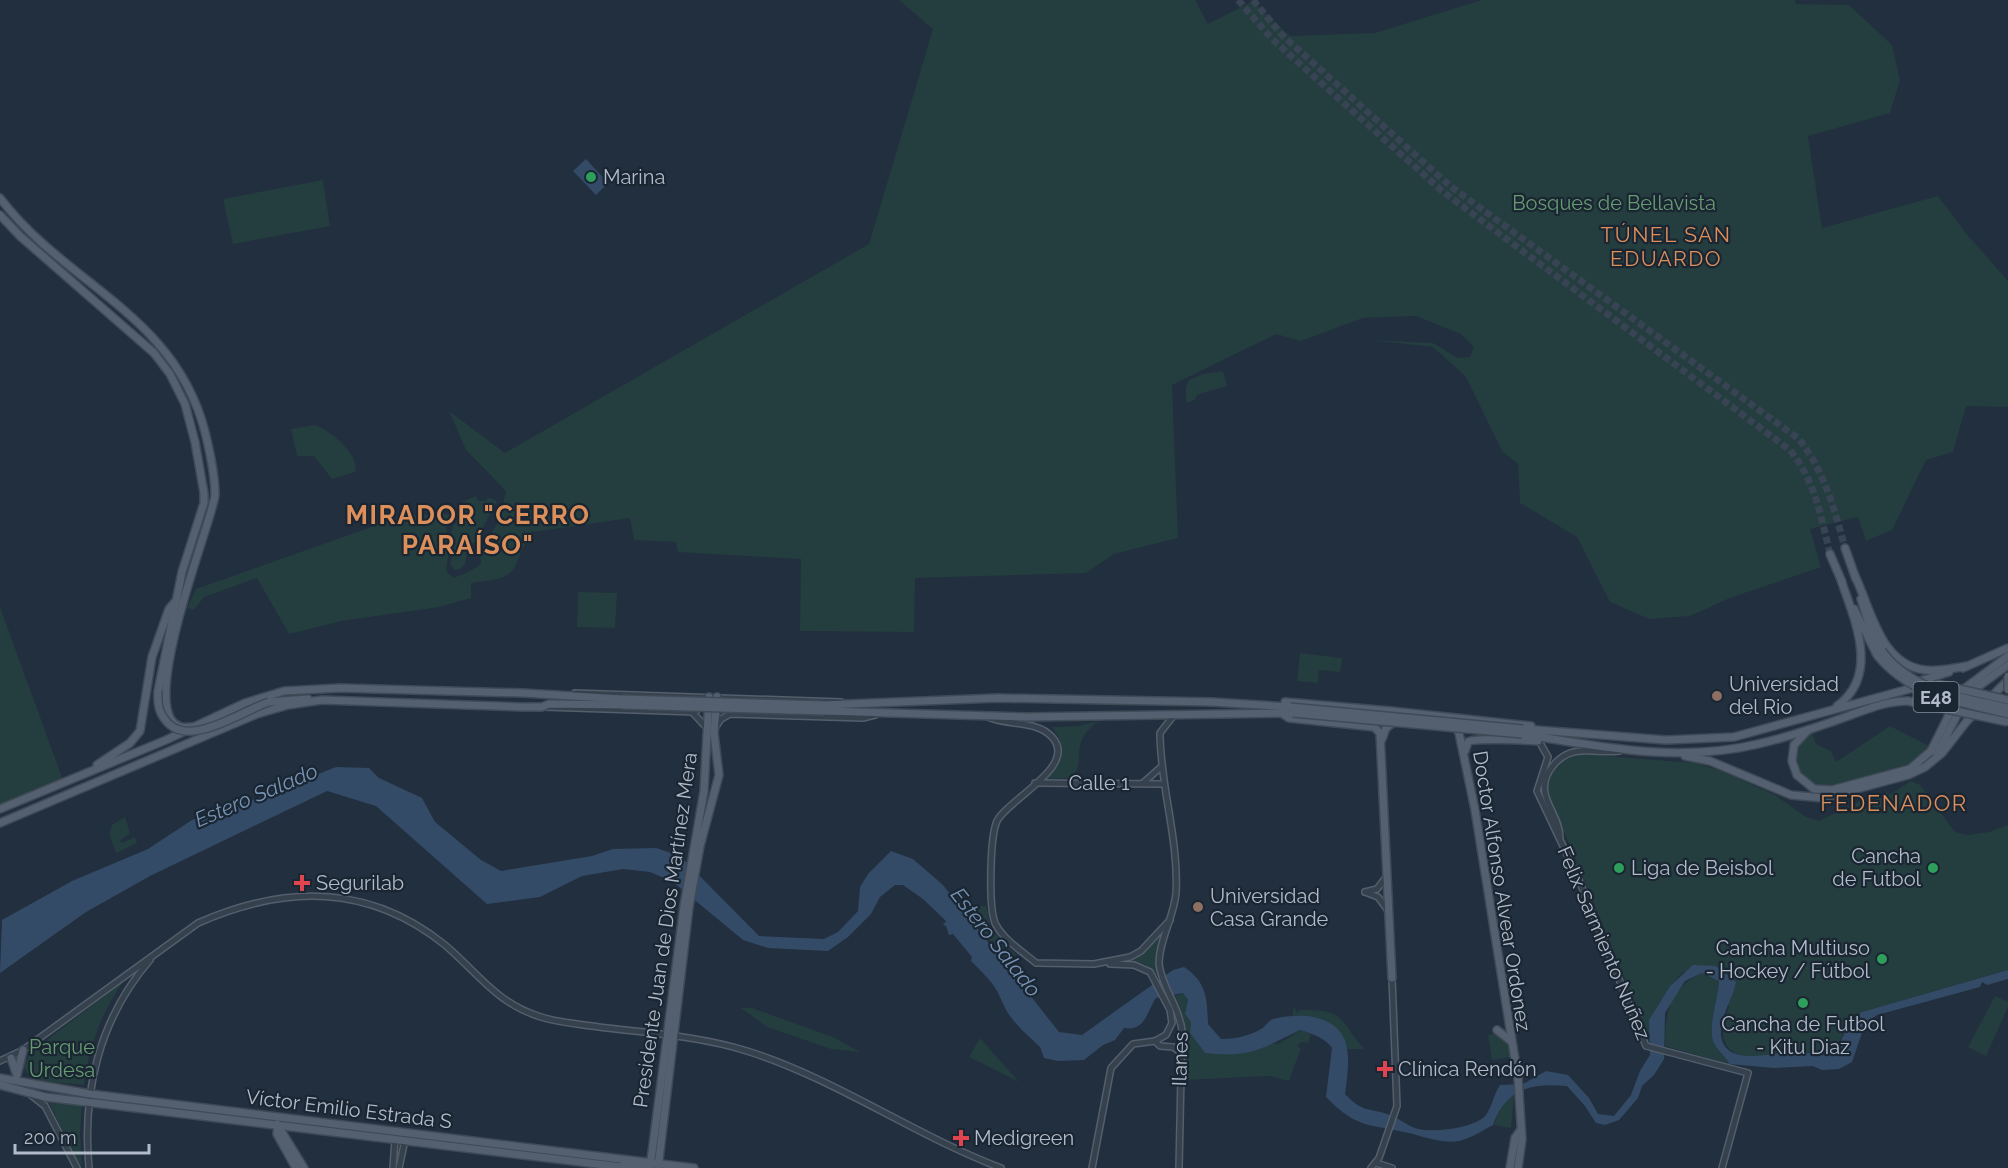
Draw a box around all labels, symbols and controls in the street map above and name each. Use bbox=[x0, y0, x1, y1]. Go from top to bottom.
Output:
place label: Marina bbox=[603, 165, 665, 189]
marker: Marina bbox=[584, 170, 598, 184]
park label: Bosques de Bellavista bbox=[1512, 191, 1716, 215]
district label: TÚNEL SAN EDUARDO bbox=[1600, 222, 1732, 271]
district label: MIRADOR "CERRO PARAÍSO" bbox=[346, 500, 590, 560]
place label: Universidad del Rio bbox=[1729, 672, 1839, 719]
road number: E48 bbox=[1914, 682, 1958, 712]
marker: Universidad del Rio bbox=[1710, 689, 1724, 703]
street label: Doctor Alfonso Alvear Ordonez bbox=[1468, 749, 1536, 1033]
street label: Presidente Juan de Dios Martínez Mera bbox=[628, 751, 702, 1109]
water label: Estero Salado bbox=[191, 758, 321, 832]
street label: Calle 1 bbox=[1069, 771, 1130, 795]
district label: FEDENADOR bbox=[1820, 790, 1968, 816]
street label: Felix Sarmiento Nuñez bbox=[1552, 843, 1656, 1044]
place label: Cancha de Futbol bbox=[1832, 844, 1922, 891]
place label: Liga de Beisbol bbox=[1631, 856, 1774, 880]
marker: Liga de Beisbol bbox=[1612, 861, 1626, 875]
marker: Cancha de Futbol bbox=[1926, 861, 1940, 875]
place label: Segurilab bbox=[316, 871, 404, 895]
marker: Segurilab bbox=[293, 874, 311, 892]
water label: Estero Salado bbox=[946, 883, 1046, 1001]
place label: Universidad Casa Grande bbox=[1210, 884, 1329, 931]
marker: Universidad Casa Grande bbox=[1191, 900, 1205, 914]
place label: Cancha Multiuso - Hockey / Fútbol bbox=[1706, 936, 1871, 983]
marker: Cancha Multiuso - Hockey / Fútbol bbox=[1875, 952, 1889, 966]
marker: Cancha de Futbol - Kitu Diaz bbox=[1796, 996, 1810, 1010]
place label: Cancha de Futbol - Kitu Diaz bbox=[1721, 1012, 1885, 1059]
street label: Ilanes bbox=[1167, 1031, 1193, 1087]
park label: Parque Urdesa bbox=[29, 1035, 95, 1082]
place label: Clínica Rendón bbox=[1398, 1057, 1537, 1081]
marker: Clínica Rendón bbox=[1376, 1060, 1394, 1078]
street label: Víctor Emilio Estrada S bbox=[245, 1084, 453, 1134]
scale bar bbox=[15, 1117, 148, 1155]
place label: Medigreen bbox=[974, 1126, 1074, 1150]
text: 200 m bbox=[24, 1127, 77, 1148]
marker: Medigreen bbox=[952, 1129, 970, 1147]

